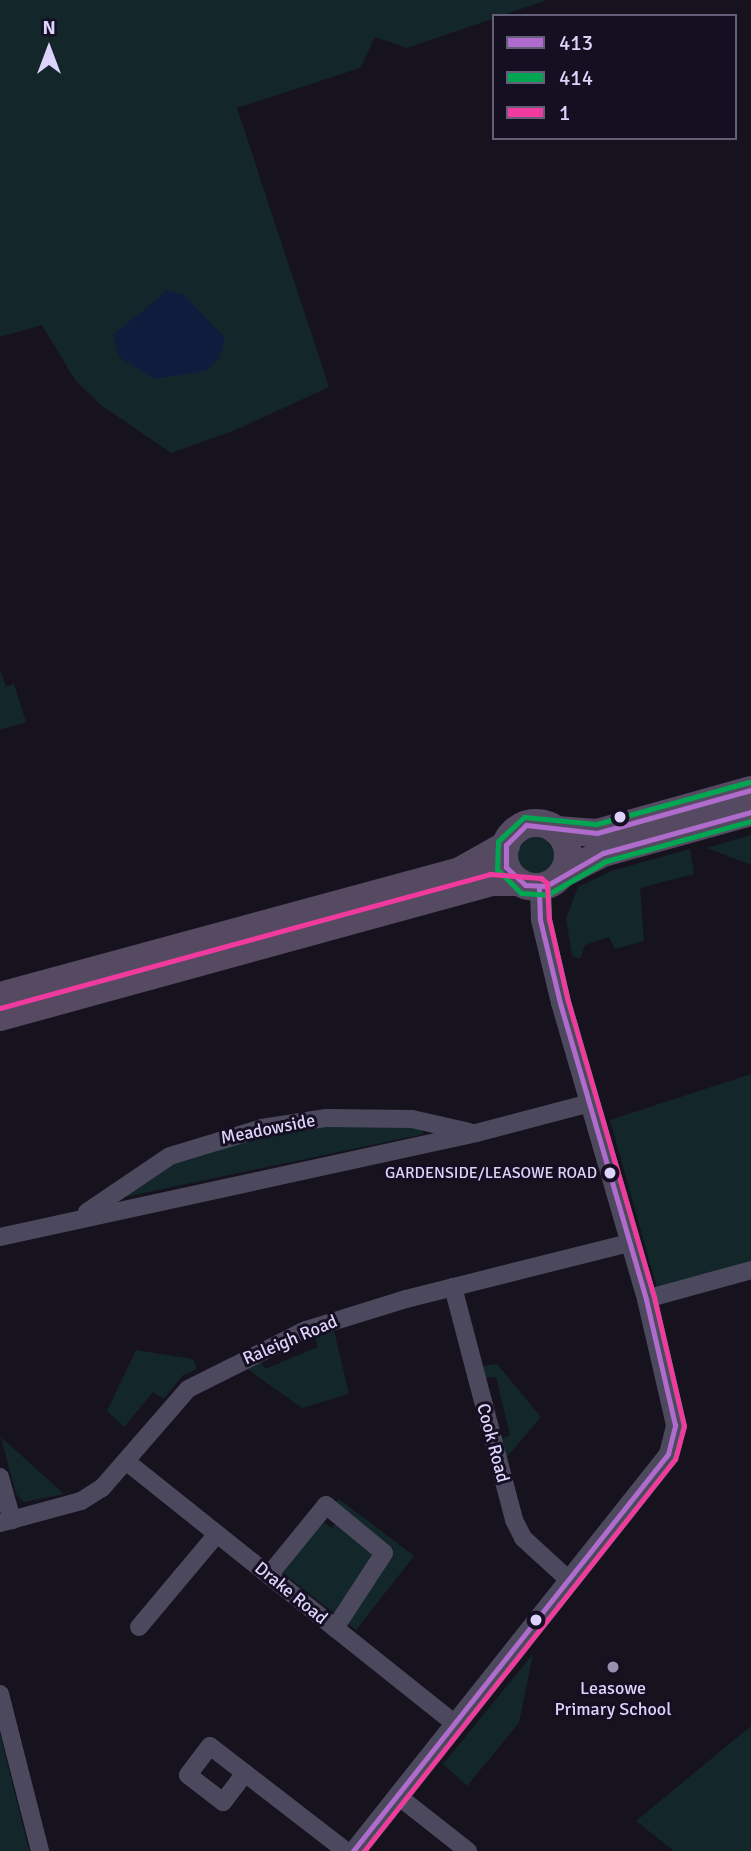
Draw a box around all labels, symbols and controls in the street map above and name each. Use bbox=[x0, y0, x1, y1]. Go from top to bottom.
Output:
north arrow bbox=[14, 14, 84, 84]
legend bbox=[492, 14, 737, 140]
text: N bbox=[42, 16, 56, 40]
text: 413 bbox=[559, 30, 593, 56]
text: 414 bbox=[559, 65, 593, 91]
text: 1 bbox=[559, 100, 570, 126]
unlabelled marker bbox=[613, 810, 627, 824]
street label: Meadowside bbox=[219, 1109, 317, 1149]
place label: GARDENSIDE/LEASOWE ROAD bbox=[385, 1163, 597, 1183]
marker: GARDENSIDE/LEASOWE ROAD bbox=[603, 1166, 617, 1180]
street label: Raleigh Road bbox=[239, 1310, 341, 1370]
street label: Cook Road bbox=[472, 1401, 514, 1485]
street label: Drake Road bbox=[250, 1557, 332, 1629]
unlabelled marker bbox=[529, 1613, 543, 1627]
marker: Leasowe Primary School bbox=[605, 1659, 621, 1675]
place label: Leasowe Primary School bbox=[555, 1678, 671, 1720]

